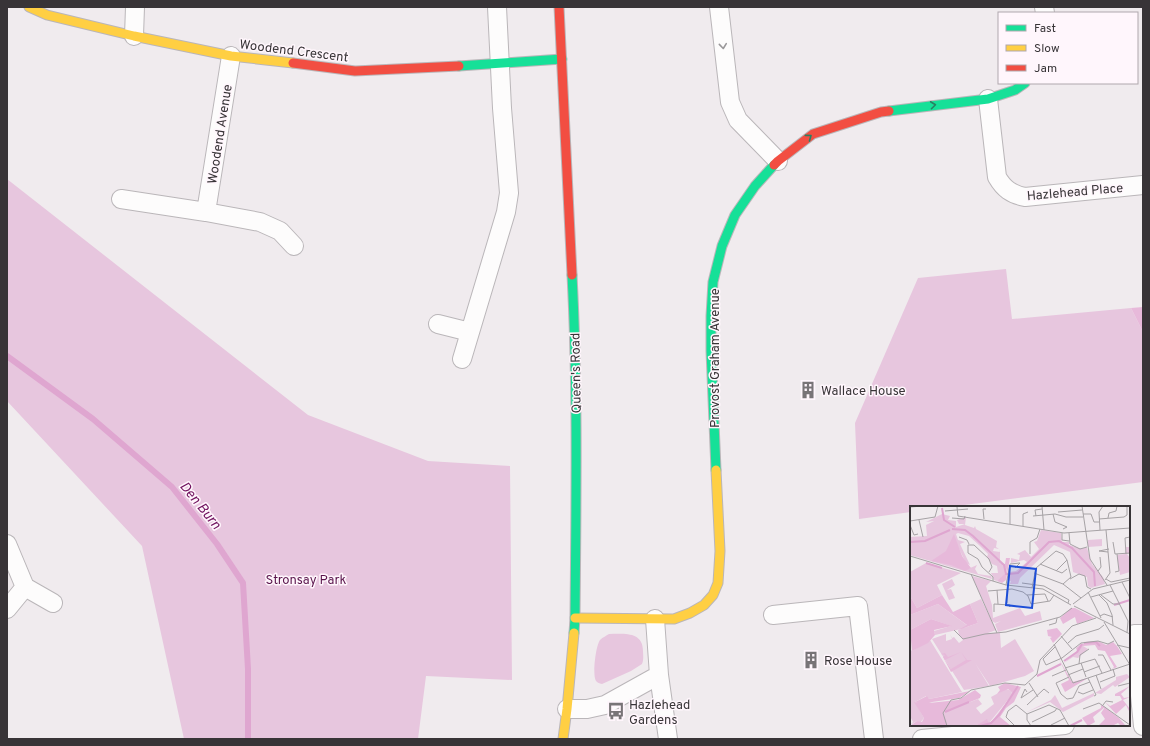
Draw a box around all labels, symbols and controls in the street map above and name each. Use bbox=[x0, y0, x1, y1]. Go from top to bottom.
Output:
legend bbox=[998, 12, 1138, 84]
text: Fast bbox=[1034, 21, 1056, 37]
street label: Woodend Crescent bbox=[238, 37, 349, 67]
text: Slow bbox=[1034, 41, 1060, 57]
one-way arrow bbox=[719, 43, 728, 49]
text: Jam bbox=[1034, 61, 1057, 77]
street label: Woodend Avenue bbox=[205, 83, 237, 185]
one-way arrow bbox=[930, 101, 936, 110]
one-way arrow bbox=[804, 135, 811, 142]
street label: Hazlehead Place bbox=[1026, 181, 1124, 205]
street label: Provost Graham Avenue bbox=[708, 288, 724, 428]
street label: Queen's Road bbox=[568, 333, 586, 413]
building icon: Wallace House bbox=[798, 380, 818, 400]
place label: Wallace House bbox=[821, 384, 906, 400]
water label: Den Burn bbox=[175, 479, 224, 534]
inset map bbox=[910, 506, 1130, 726]
park label: Stronsay Park bbox=[266, 573, 347, 589]
building icon: Rose House bbox=[801, 650, 821, 670]
place label: Rose House bbox=[824, 654, 892, 670]
place label: Hazlehead Gardens bbox=[629, 698, 690, 729]
bus stop icon: Hazlehead Gardens bbox=[606, 701, 626, 721]

